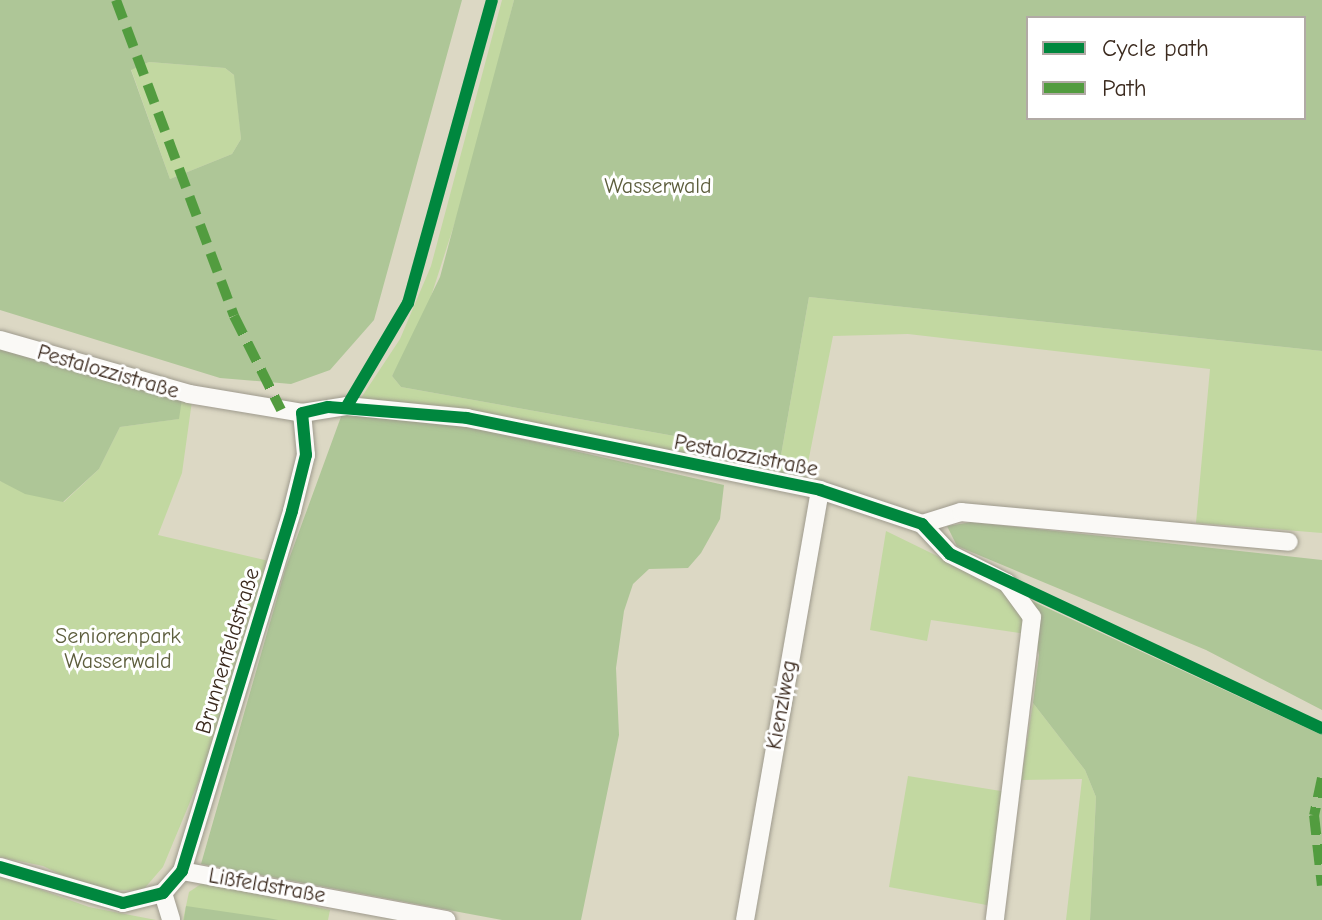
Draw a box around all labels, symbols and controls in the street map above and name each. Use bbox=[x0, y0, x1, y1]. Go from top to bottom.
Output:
legend bbox=[1026, 16, 1306, 120]
text: Cycle path bbox=[1102, 34, 1209, 62]
text: Path bbox=[1102, 74, 1147, 102]
park label: Wasserwald bbox=[604, 174, 712, 200]
street label: Pestalozzistraße bbox=[34, 339, 182, 405]
street label: Pestalozzistraße bbox=[672, 429, 820, 483]
street label: Brunnenfeldstraße bbox=[190, 565, 266, 737]
park label: Seniorenpark Wasserwald bbox=[55, 623, 181, 674]
street label: Kienzlweg bbox=[761, 658, 803, 752]
street label: Lißfeldstraße bbox=[206, 863, 328, 909]

